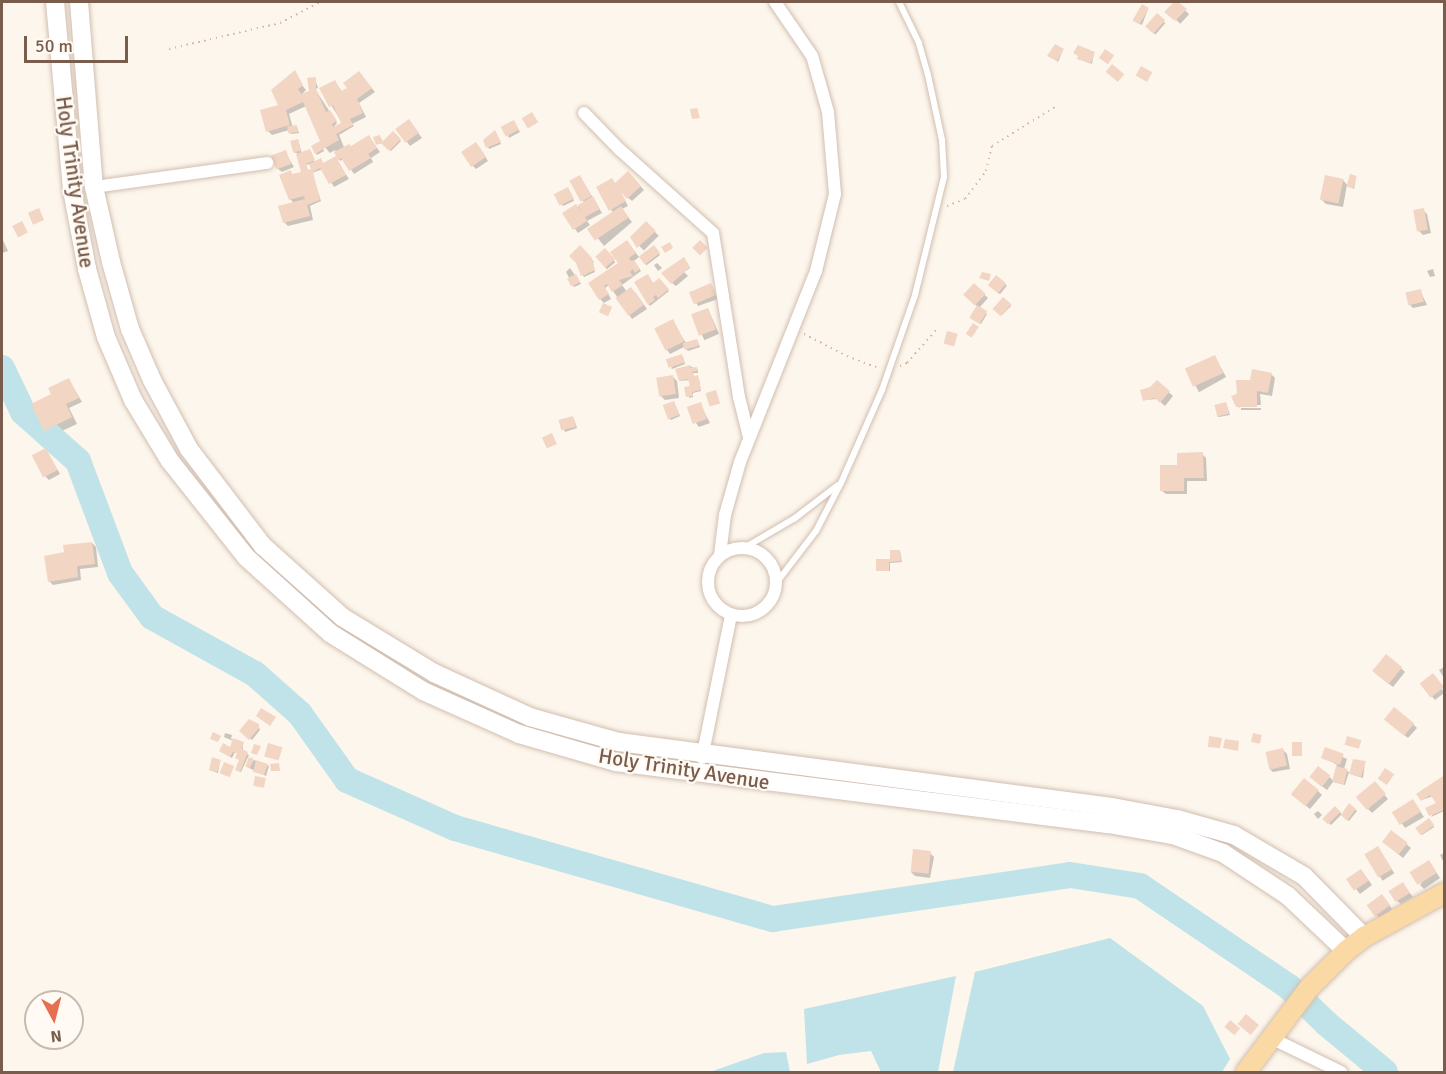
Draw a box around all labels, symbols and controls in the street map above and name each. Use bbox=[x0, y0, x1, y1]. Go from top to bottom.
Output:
scale bar bbox=[27, 24, 130, 62]
text: 50 m bbox=[35, 35, 73, 57]
street label: Holy Trinity Avenue bbox=[50, 95, 100, 269]
street label: Holy Trinity Avenue bbox=[597, 743, 771, 795]
north arrow bbox=[24, 990, 84, 1050]
text: N bbox=[49, 1025, 63, 1046]

